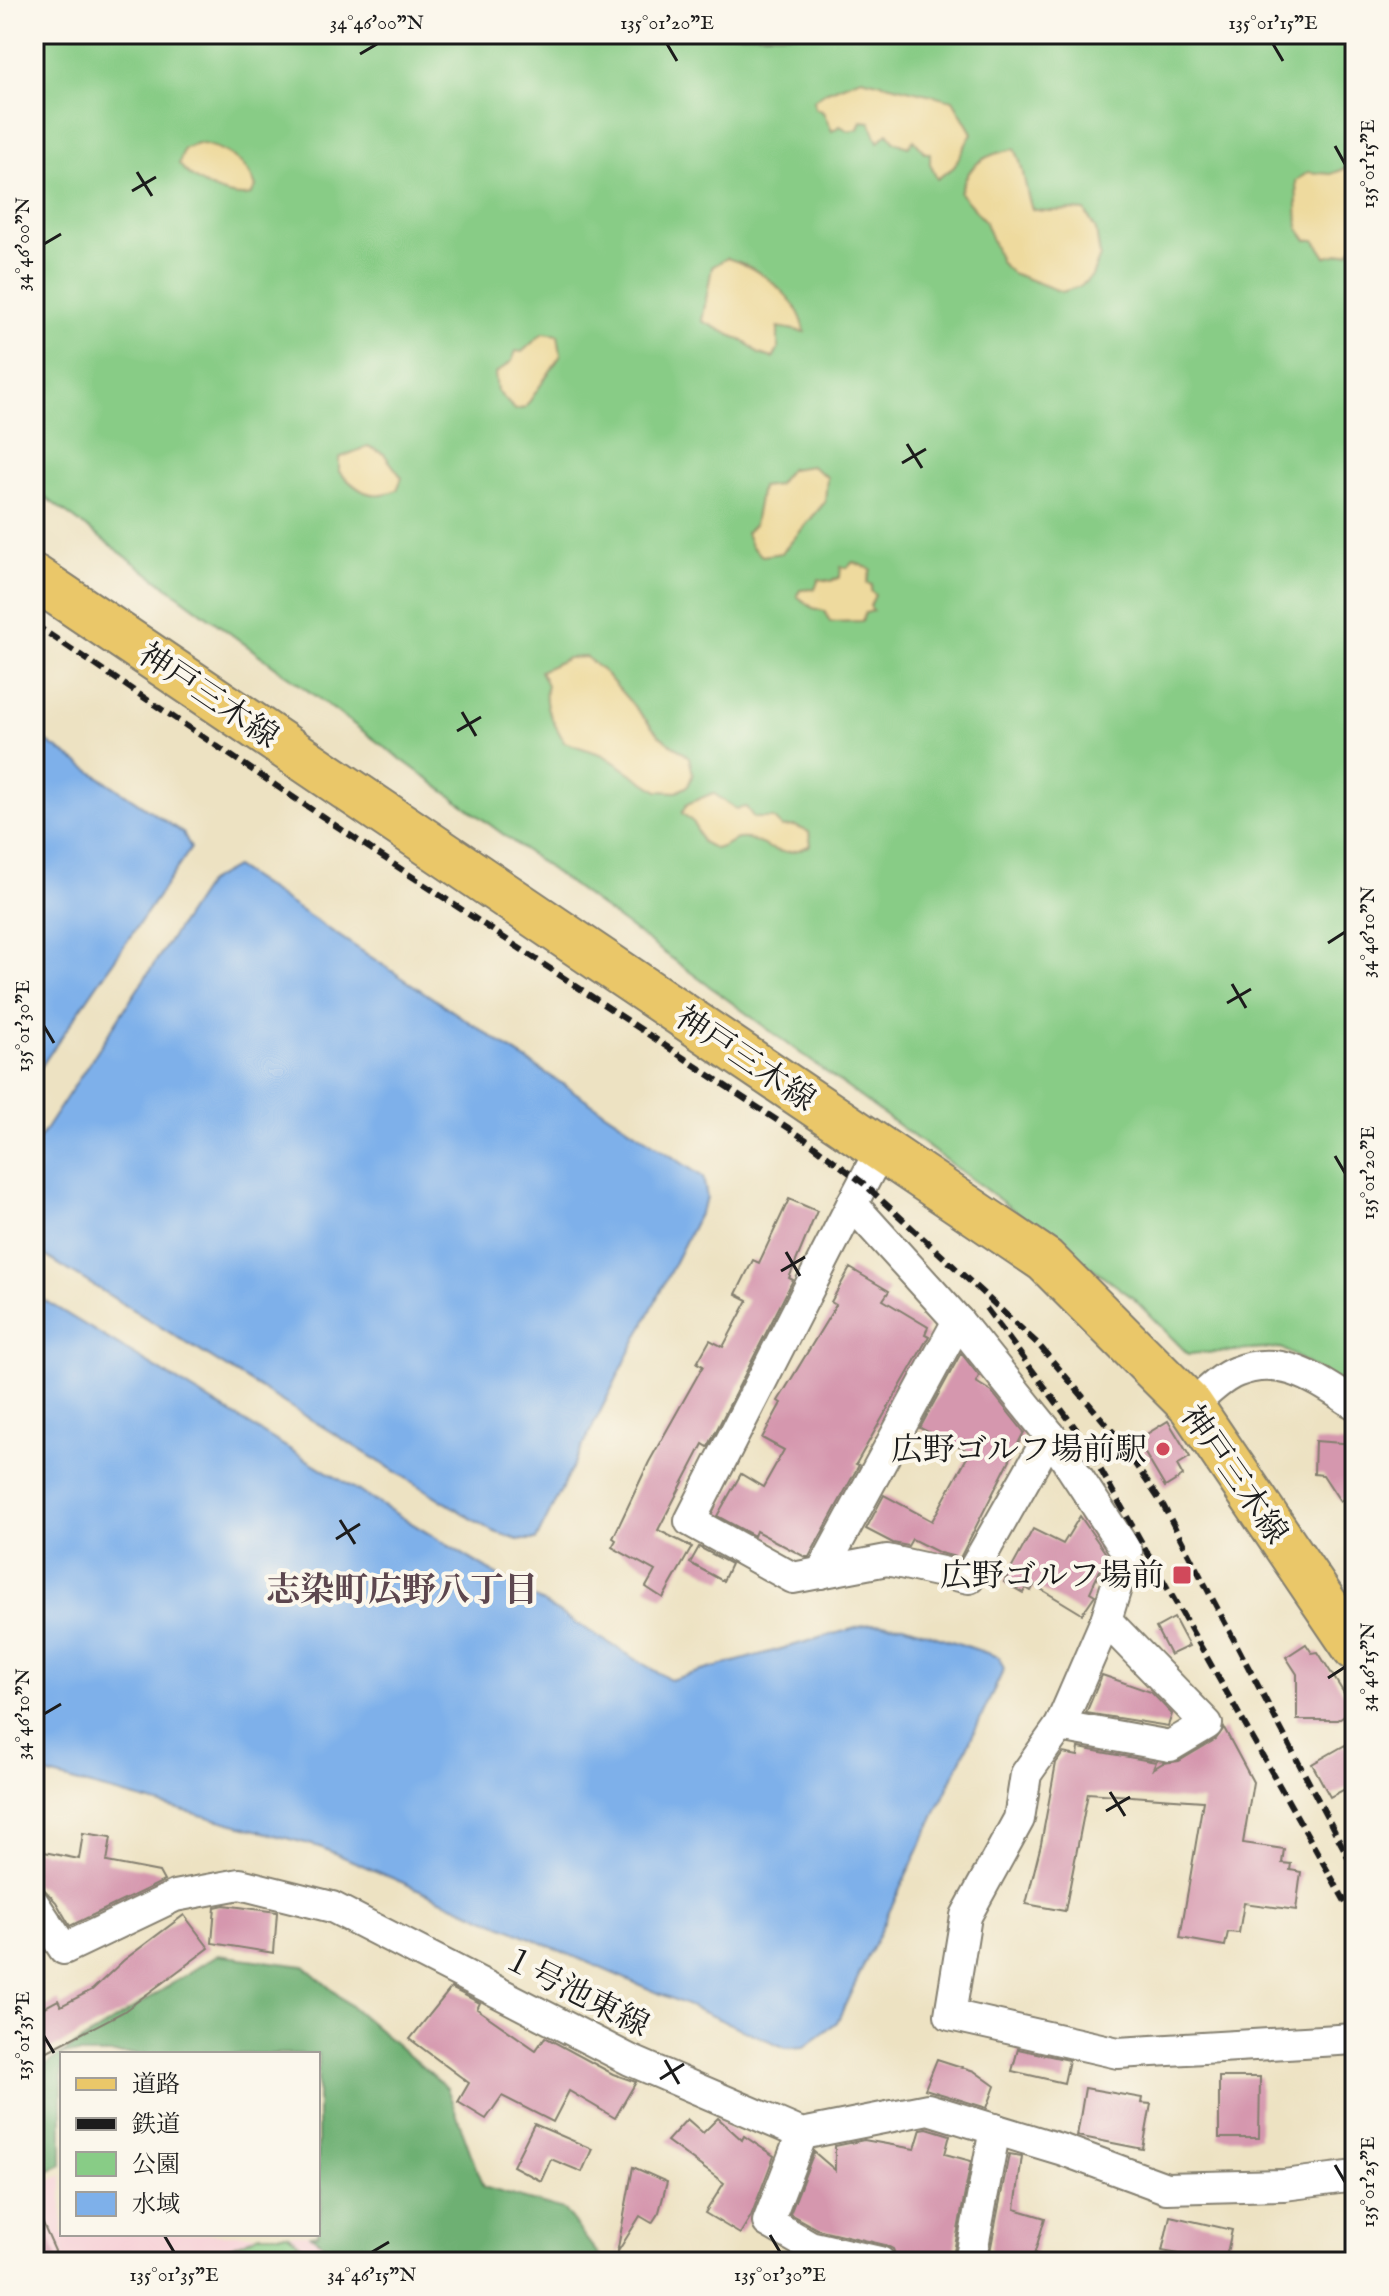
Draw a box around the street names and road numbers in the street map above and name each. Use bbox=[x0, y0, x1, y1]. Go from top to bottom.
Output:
street label: 神戸三木線 bbox=[130, 635, 285, 759]
street label: 神戸三木線 bbox=[667, 998, 822, 1122]
street label: 神戸三木線 bbox=[1170, 1398, 1296, 1553]
street label: １号池東線 bbox=[494, 1939, 655, 2048]

